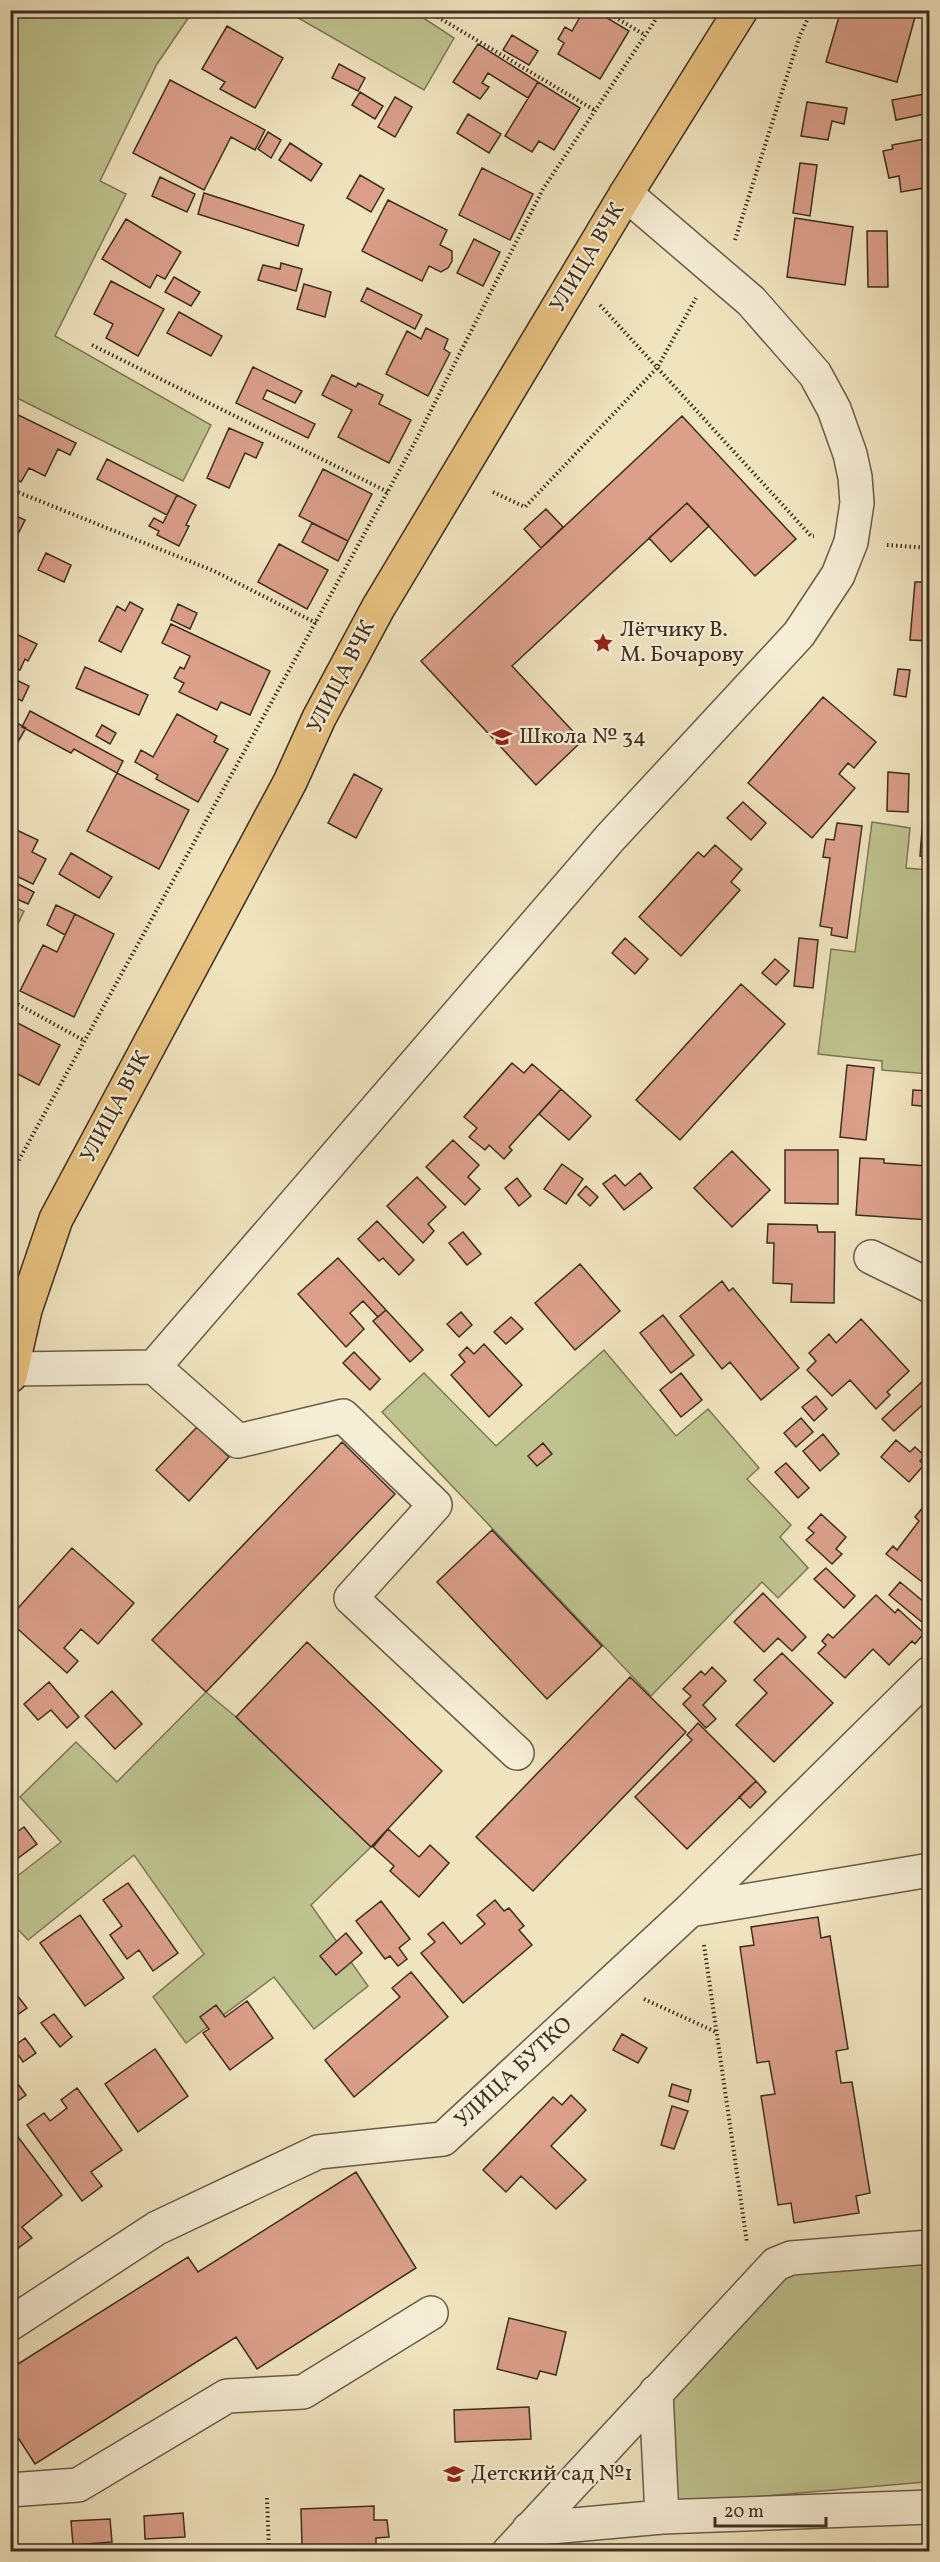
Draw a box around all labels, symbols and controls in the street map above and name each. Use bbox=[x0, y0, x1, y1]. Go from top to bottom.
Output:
street label: УЛИЦА ВЧК bbox=[543, 197, 633, 319]
street label: УЛИЦА ВЧК bbox=[300, 615, 384, 739]
place label: Лётчику В. М. Бочарову bbox=[620, 615, 744, 671]
place icon: Лётчику В. М. Бочарову bbox=[591, 631, 615, 655]
place label: Школа № 34 bbox=[519, 722, 646, 753]
school or university icon: Школа № 34 bbox=[490, 725, 514, 749]
street label: УЛИЦА ВЧК bbox=[73, 1045, 159, 1169]
street label: УЛИЦА БУТКО bbox=[448, 2010, 580, 2136]
place label: Детский сад №1 bbox=[471, 2459, 633, 2490]
school or university icon: Детский сад №1 bbox=[442, 2462, 466, 2486]
scale bar bbox=[715, 2490, 826, 2528]
text: 20 m bbox=[724, 2500, 764, 2525]

